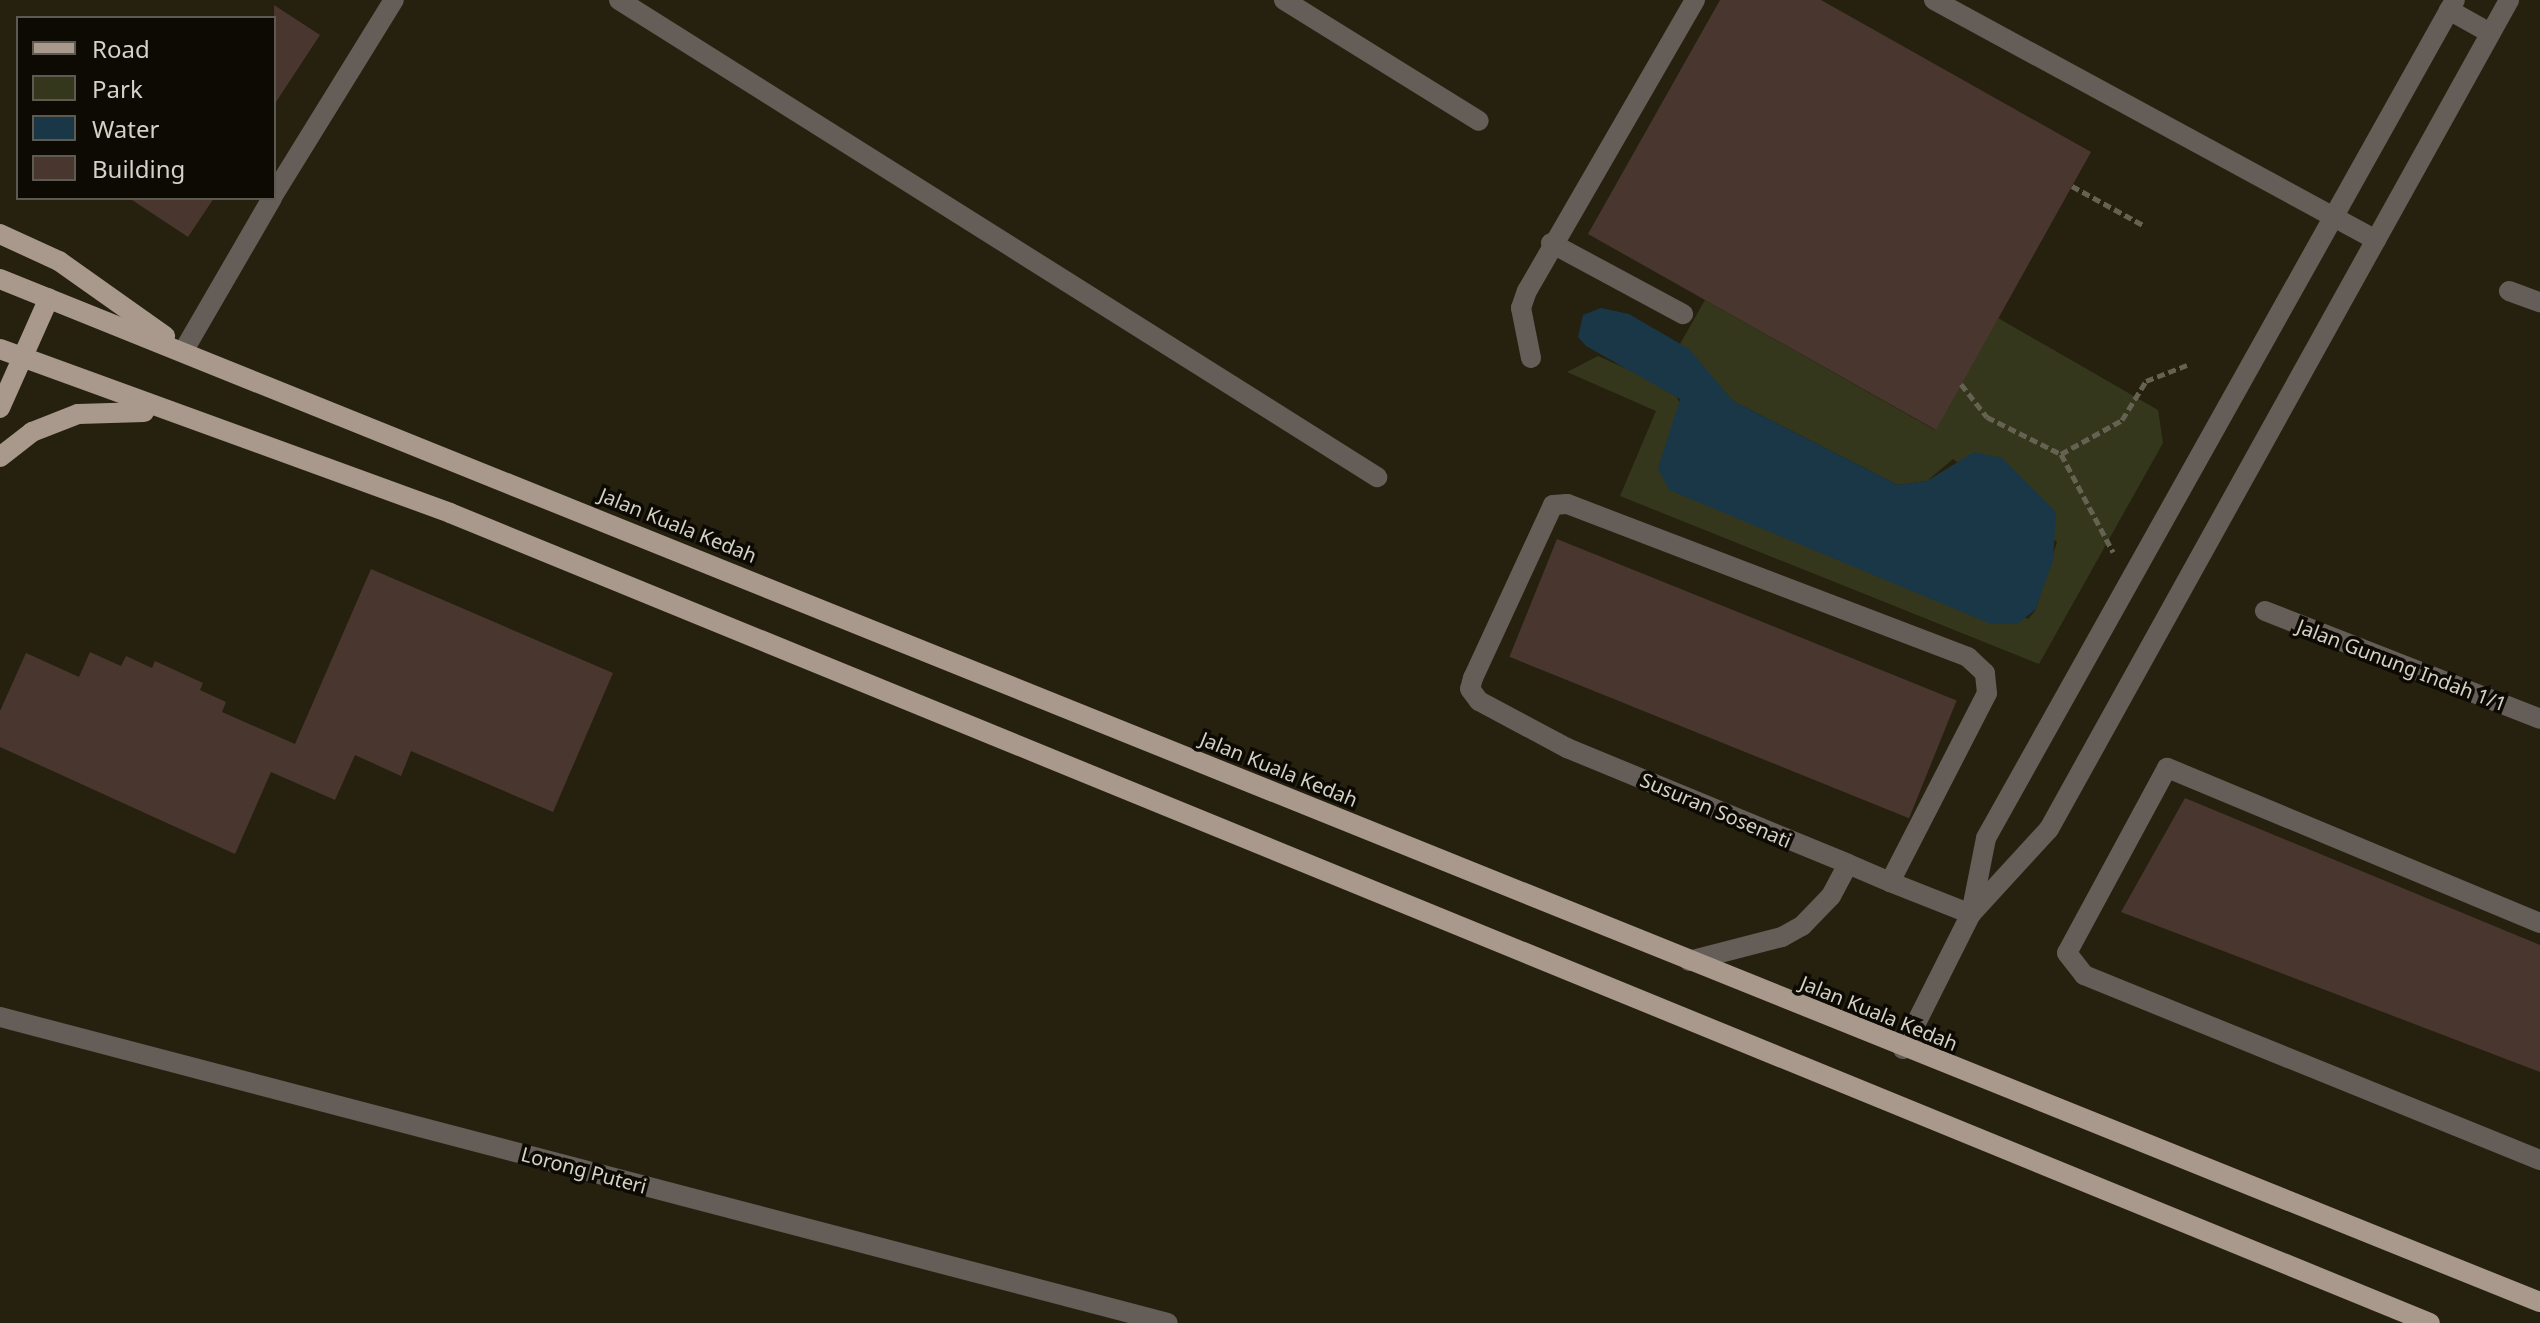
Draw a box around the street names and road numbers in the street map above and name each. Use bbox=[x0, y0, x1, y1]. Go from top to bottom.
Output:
street label: Jalan Kuala Kedah bbox=[596, 482, 760, 568]
street label: Jalan Gunung Indah 1/1 bbox=[2294, 614, 2510, 716]
street label: Jalan Kuala Kedah bbox=[1197, 726, 1361, 812]
street label: Susuran Sosenati bbox=[1637, 767, 1795, 853]
street label: Jalan Kuala Kedah bbox=[1797, 970, 1961, 1056]
street label: Lorong Puteri bbox=[519, 1142, 649, 1198]

